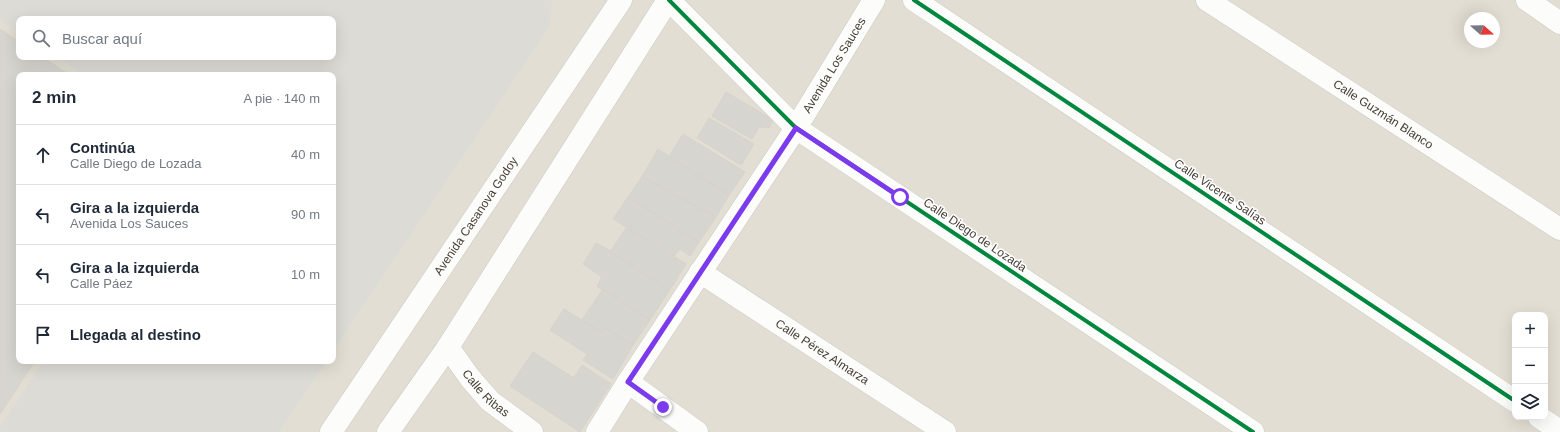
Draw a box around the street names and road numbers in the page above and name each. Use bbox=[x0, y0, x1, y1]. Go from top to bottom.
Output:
street label: Avenida Los Sauces bbox=[800, 15, 869, 115]
street label: Calle Guzmán Blanco bbox=[1331, 77, 1436, 152]
street label: Avenida Casanova Godoy bbox=[431, 154, 521, 278]
street label: Calle Vicente Salías bbox=[1172, 156, 1268, 228]
street label: Calle Diego de Lozada bbox=[921, 195, 1030, 275]
street label: Calle Pérez Almarza bbox=[773, 316, 872, 388]
street label: Calle Ribas bbox=[459, 367, 512, 420]

